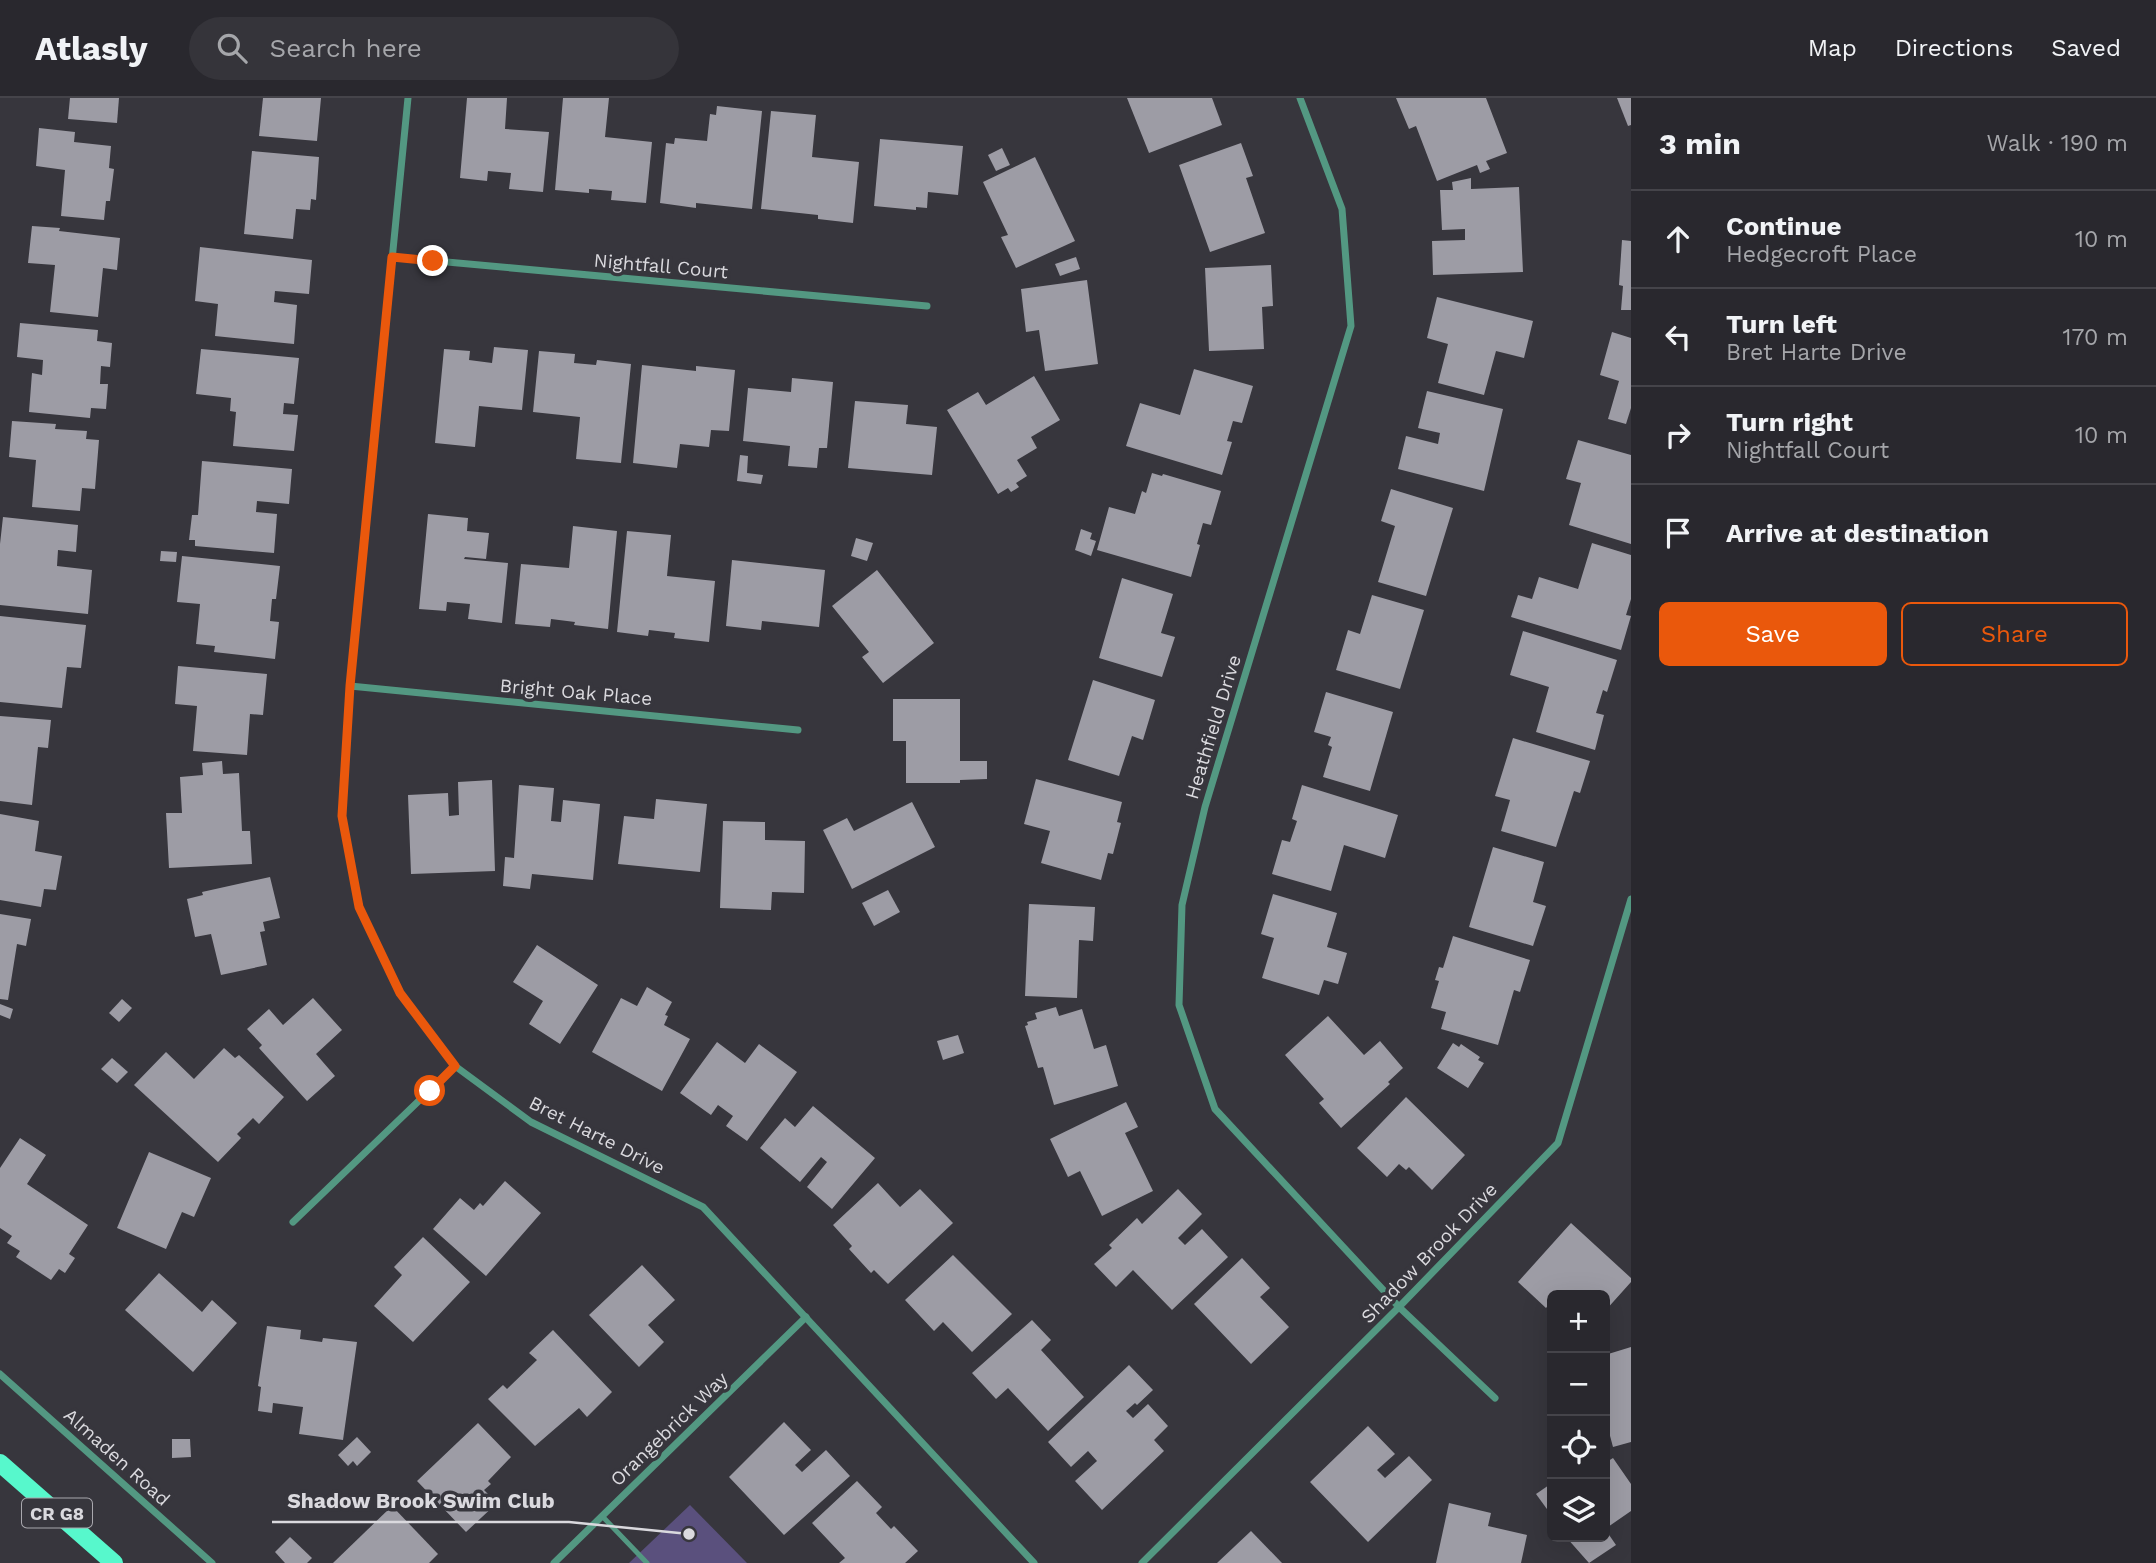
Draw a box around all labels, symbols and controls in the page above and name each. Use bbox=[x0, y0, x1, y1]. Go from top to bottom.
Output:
search box bbox=[189, 17, 679, 80]
text: Atlasly bbox=[35, 29, 147, 68]
icon: search bbox=[213, 29, 251, 67]
text: Search here bbox=[269, 33, 422, 63]
text: Map bbox=[1808, 34, 1857, 62]
text: Directions bbox=[1895, 34, 2013, 62]
text: Saved bbox=[2051, 34, 2121, 62]
text: 3 min bbox=[1659, 126, 1741, 161]
text: Walk · 190 m bbox=[1987, 130, 2128, 157]
text: Continue bbox=[1726, 211, 1842, 241]
icon: ahead bbox=[1659, 220, 1697, 258]
text: 10 m bbox=[2075, 226, 2128, 253]
text: Hedgecroft Place bbox=[1726, 241, 1917, 268]
route end bbox=[417, 245, 448, 276]
street label: Nightfall Court bbox=[593, 249, 729, 283]
text: Turn left bbox=[1726, 309, 1837, 339]
icon: left bbox=[1659, 318, 1697, 356]
text: 170 m bbox=[2063, 324, 2128, 351]
text: Bret Harte Drive bbox=[1726, 339, 1907, 366]
text: Turn right bbox=[1726, 407, 1853, 437]
icon: right bbox=[1659, 416, 1697, 454]
text: 10 m bbox=[2075, 422, 2128, 449]
text: Nightfall Court bbox=[1726, 437, 1889, 464]
icon: arrive bbox=[1659, 514, 1697, 552]
text: Arrive at destination bbox=[1726, 518, 1989, 548]
button: Save bbox=[1659, 602, 1887, 666]
button: Share bbox=[1901, 602, 2128, 666]
street label: Heathfield Drive bbox=[1180, 652, 1246, 802]
street label: Bright Oak Place bbox=[499, 674, 653, 710]
route start bbox=[414, 1075, 445, 1106]
street label: Bret Harte Drive bbox=[525, 1091, 669, 1179]
street label: Shadow Brook Drive bbox=[1356, 1178, 1502, 1328]
map controls bbox=[1547, 1290, 1610, 1542]
button: + bbox=[1547, 1290, 1610, 1353]
button: − bbox=[1547, 1353, 1610, 1416]
street label: Orangebrick Way bbox=[605, 1367, 733, 1491]
street label: Almaden Road bbox=[59, 1403, 175, 1511]
button: locate bbox=[1547, 1416, 1610, 1479]
button: layers bbox=[1547, 1479, 1610, 1542]
callout: Shadow Brook Swim Club bbox=[272, 1480, 569, 1522]
text: Shadow Brook Swim Club bbox=[287, 1488, 555, 1513]
road number: CR G8 bbox=[22, 1498, 92, 1528]

